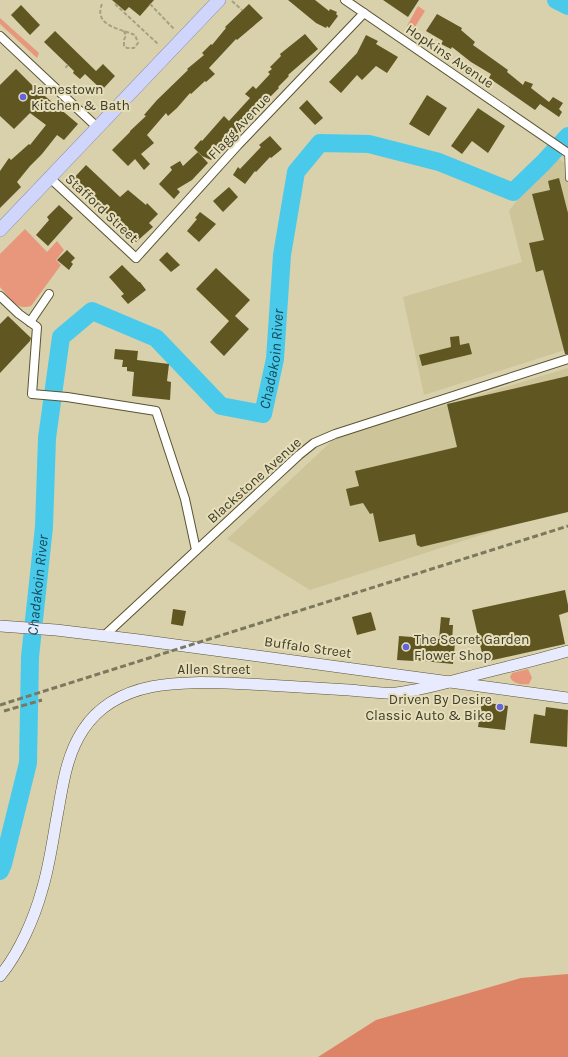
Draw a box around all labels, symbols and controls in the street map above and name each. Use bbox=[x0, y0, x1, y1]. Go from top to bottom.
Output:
street label: Hopkins Avenue bbox=[402, 21, 497, 92]
place label: Jamestown Kitchen & Bath bbox=[31, 81, 130, 114]
street label: Flagg Avenue bbox=[204, 90, 274, 163]
marker: Jamestown Kitchen & Bath bbox=[18, 92, 28, 102]
street label: Stafford Street bbox=[62, 170, 142, 247]
water label: Chadakoin River bbox=[255, 308, 287, 411]
street label: Blackstone Avenue bbox=[204, 434, 305, 527]
water label: Chadakoin River bbox=[23, 533, 52, 636]
place label: The Secret Garden Flower Shop bbox=[414, 631, 529, 664]
street label: Buffalo Street bbox=[263, 633, 353, 662]
marker: The Secret Garden Flower Shop bbox=[401, 642, 411, 652]
street label: Allen Street bbox=[177, 661, 251, 678]
place label: Driven By Desire Classic Auto & Bike bbox=[366, 691, 492, 724]
marker: Driven By Desire Classic Auto & Bike bbox=[495, 702, 505, 712]

